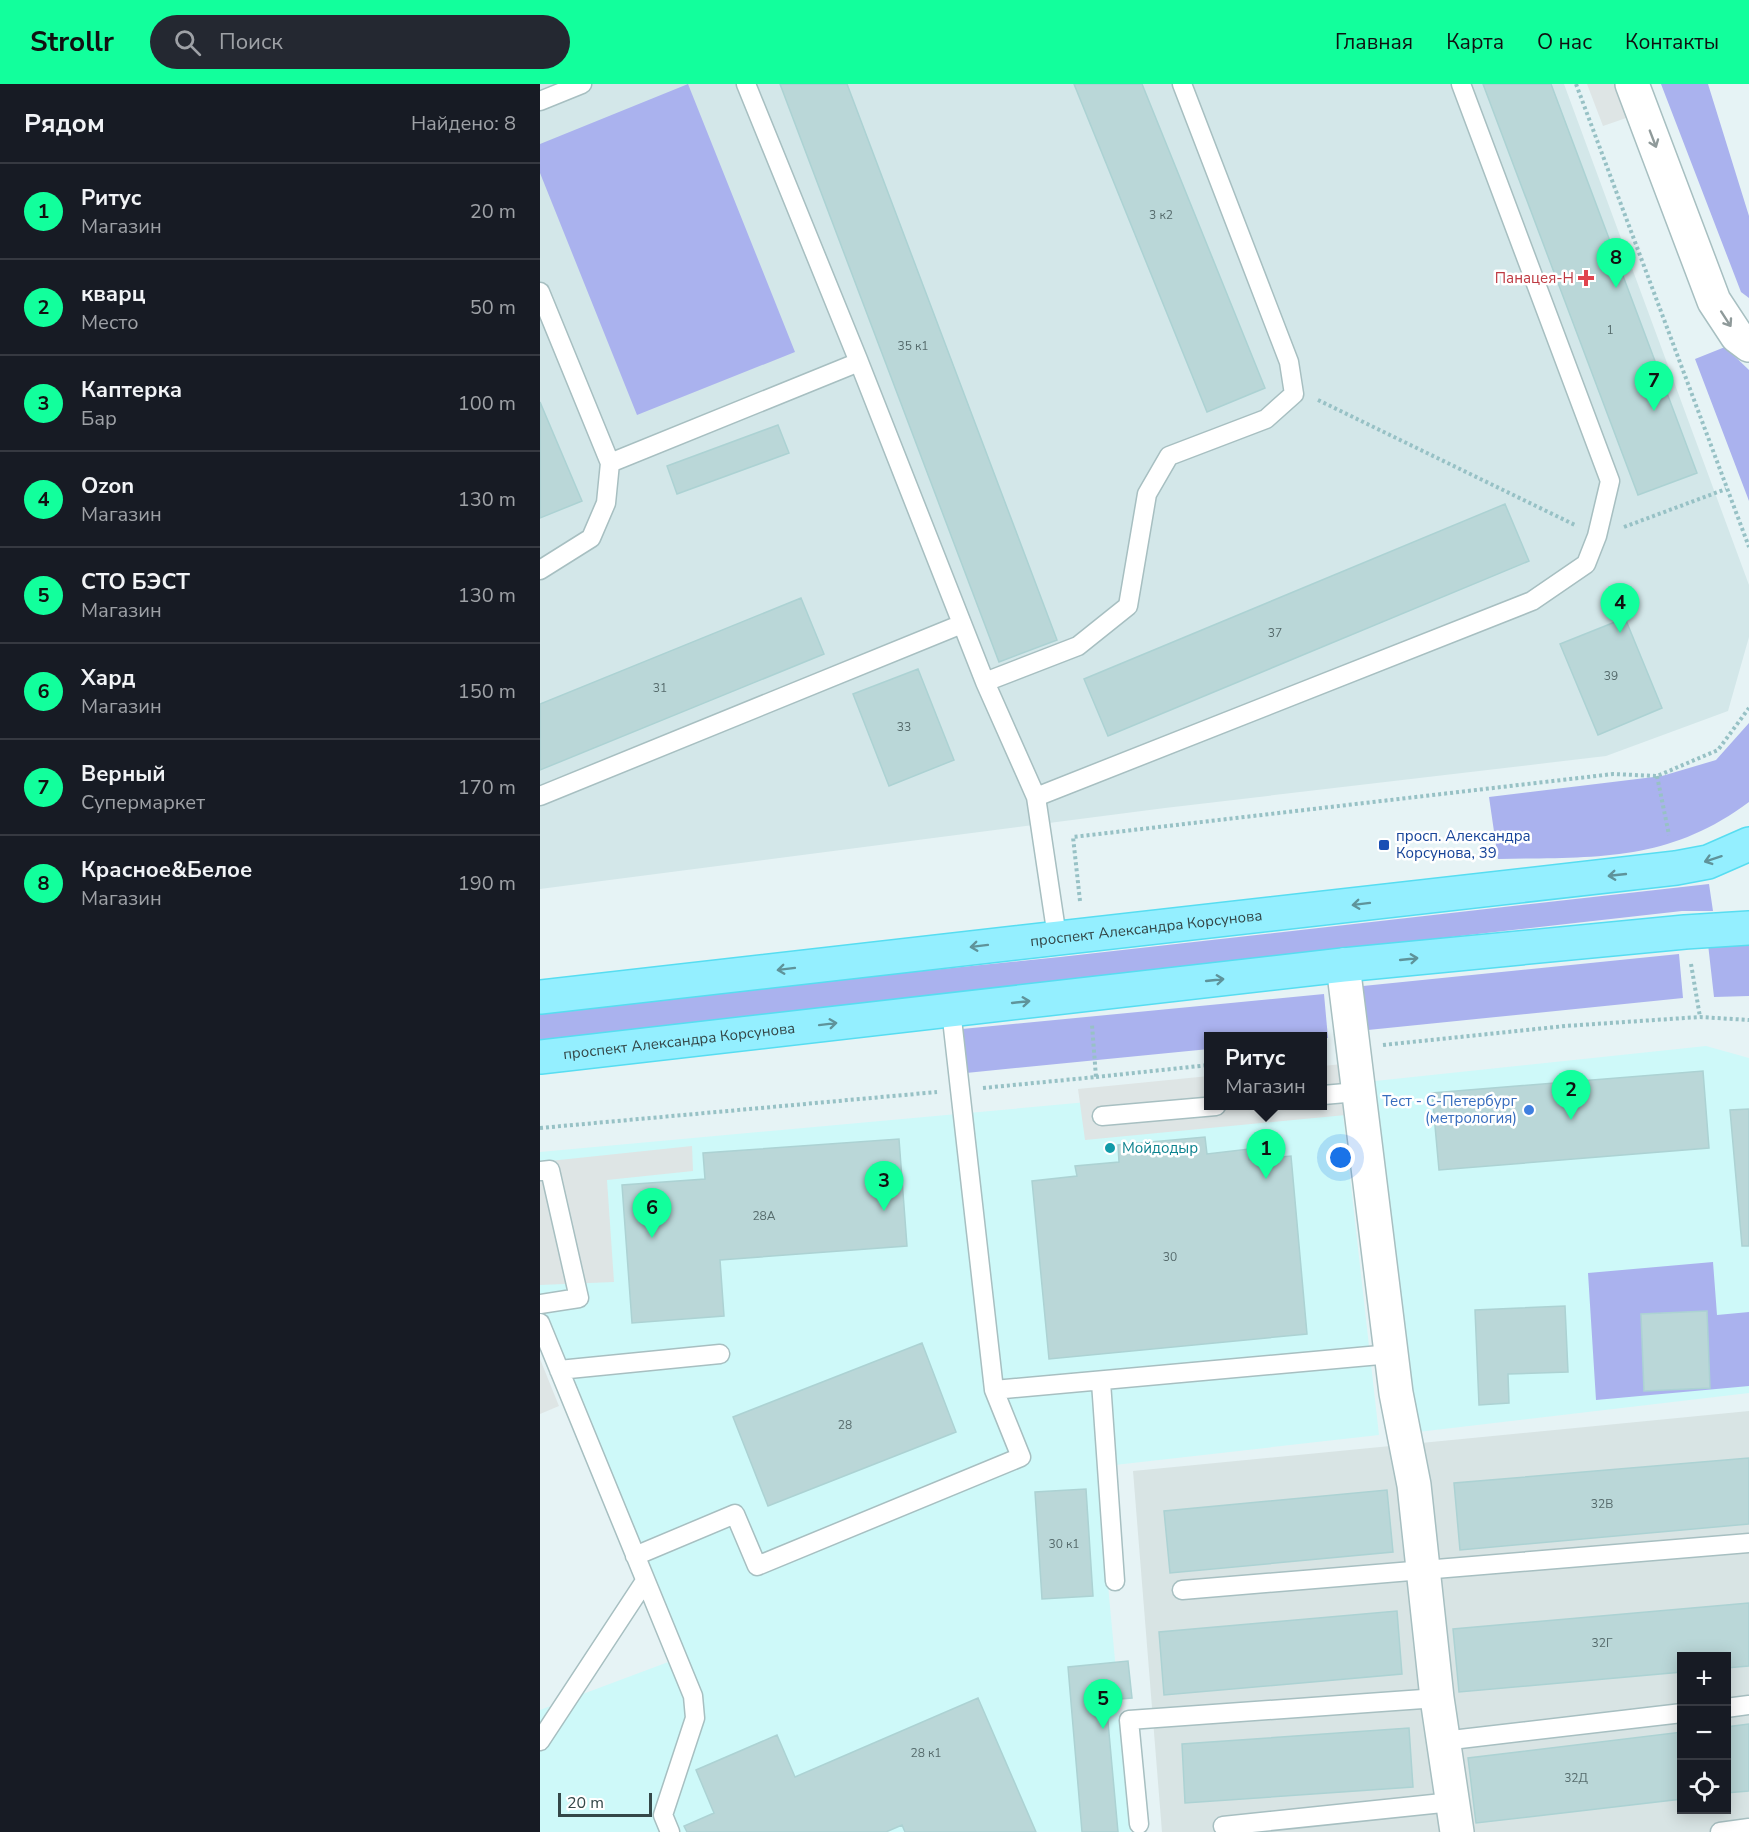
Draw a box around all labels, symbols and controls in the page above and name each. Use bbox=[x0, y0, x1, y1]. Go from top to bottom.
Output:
search box bbox=[150, 15, 570, 69]
text: Strollr bbox=[30, 23, 114, 61]
icon: search bbox=[171, 26, 204, 59]
text: Поиск bbox=[219, 27, 283, 57]
text: Главная bbox=[1335, 28, 1413, 56]
text: Карта bbox=[1446, 28, 1504, 56]
text: О нас bbox=[1537, 28, 1592, 56]
text: Контакты bbox=[1625, 28, 1719, 56]
text: Рядом bbox=[24, 106, 105, 141]
text: Найдено: 8 bbox=[411, 110, 516, 137]
one-way arrow bbox=[1648, 129, 1659, 147]
text: Ритус bbox=[81, 183, 141, 213]
text: 1 bbox=[38, 198, 50, 225]
text: 20 m bbox=[470, 198, 516, 225]
house number: 3 к2 bbox=[1149, 207, 1173, 223]
text: Магазин bbox=[81, 213, 162, 240]
pin: 8 bbox=[1596, 238, 1636, 288]
place label: Панацея-Н bbox=[1495, 268, 1574, 288]
marker: Панацея-Н bbox=[1579, 271, 1593, 285]
text: кварц bbox=[81, 279, 145, 309]
text: 2 bbox=[38, 294, 50, 321]
text: 50 m bbox=[470, 294, 516, 321]
text: Место bbox=[81, 309, 139, 336]
one-way arrow bbox=[1720, 310, 1732, 327]
house number: 1 bbox=[1606, 322, 1614, 338]
house number: 35 к1 bbox=[898, 338, 929, 354]
pin: 7 bbox=[1634, 362, 1674, 411]
text: Каптерка bbox=[81, 375, 182, 405]
text: 3 bbox=[38, 390, 50, 417]
text: 100 m bbox=[458, 390, 516, 417]
text: Бар bbox=[81, 405, 117, 432]
text: Ozon bbox=[81, 471, 134, 501]
text: 4 bbox=[38, 486, 50, 513]
text: 130 m bbox=[458, 486, 516, 513]
text: Магазин bbox=[81, 501, 162, 528]
text: СТО БЭСТ bbox=[81, 567, 190, 597]
text: 5 bbox=[38, 582, 50, 609]
text: 130 m bbox=[458, 582, 516, 609]
pin: 4 bbox=[1600, 584, 1640, 633]
text: Магазин bbox=[81, 597, 162, 624]
house number: 37 bbox=[1268, 625, 1282, 641]
text: Хард bbox=[81, 663, 135, 693]
house number: 39 bbox=[1604, 668, 1618, 684]
text: 6 bbox=[38, 678, 50, 705]
text: 150 m bbox=[458, 678, 516, 705]
house number: 31 bbox=[653, 680, 667, 696]
text: Магазин bbox=[81, 693, 162, 720]
house number: 33 bbox=[897, 719, 911, 735]
text: Верный bbox=[81, 759, 166, 789]
text: 7 bbox=[38, 774, 50, 801]
text: 170 m bbox=[458, 774, 516, 801]
text: Супермаркет bbox=[81, 789, 205, 816]
place label: просп. Александра Корсунова, 39 bbox=[1396, 826, 1531, 863]
marker: просп. Александра Корсунова, 39 bbox=[1377, 838, 1391, 852]
text: Красное&Белое bbox=[81, 855, 252, 885]
one-way arrow bbox=[1704, 855, 1723, 866]
text: 8 bbox=[38, 870, 50, 897]
text: 190 m bbox=[458, 870, 516, 897]
one-way arrow bbox=[1608, 870, 1628, 881]
text: Магазин bbox=[81, 885, 162, 912]
one-way arrow bbox=[1352, 898, 1371, 909]
street label: проспект Александра Корсунова bbox=[1029, 905, 1263, 951]
one-way arrow bbox=[970, 941, 990, 952]
one-way arrow bbox=[1399, 953, 1418, 964]
one-way arrow bbox=[776, 964, 796, 975]
one-way arrow bbox=[1205, 974, 1225, 985]
one-way arrow bbox=[1011, 996, 1031, 1007]
street label: проспект Александра Корсунова bbox=[562, 1018, 796, 1064]
one-way arrow bbox=[817, 1018, 837, 1029]
popup bbox=[1204, 1032, 1327, 1110]
text: Ритус bbox=[1225, 1043, 1285, 1073]
pin: 2 bbox=[1552, 1070, 1590, 1120]
text: Магазин bbox=[1225, 1073, 1306, 1100]
place label: Тест - С-Петербург (метрология) bbox=[1382, 1091, 1517, 1128]
marker: Тест - С-Петербург (метрология) bbox=[1522, 1103, 1536, 1117]
pin: 1 bbox=[1246, 1130, 1286, 1179]
place label: Мойдодыр bbox=[1122, 1138, 1198, 1158]
marker: Мойдодыр bbox=[1103, 1141, 1117, 1155]
your location bbox=[1326, 1143, 1355, 1172]
pin: 3 bbox=[864, 1162, 904, 1211]
pin: 6 bbox=[632, 1188, 672, 1238]
house number: 28А bbox=[752, 1208, 776, 1224]
house number: 30 bbox=[1163, 1249, 1177, 1265]
house number: 28 bbox=[838, 1417, 852, 1433]
house number: 32В bbox=[1591, 1496, 1613, 1512]
house number: 30 к1 bbox=[1049, 1536, 1080, 1552]
house number: 32Г bbox=[1592, 1635, 1613, 1651]
map controls bbox=[1677, 1652, 1731, 1814]
button: + bbox=[1677, 1652, 1731, 1706]
pin: 5 bbox=[1084, 1680, 1122, 1729]
button: − bbox=[1677, 1706, 1731, 1760]
house number: 28 к1 bbox=[911, 1745, 942, 1761]
button: locate bbox=[1677, 1760, 1731, 1814]
house number: 32Д bbox=[1564, 1770, 1589, 1786]
scale bar bbox=[558, 1790, 652, 1818]
text: 20 m bbox=[567, 1792, 604, 1814]

